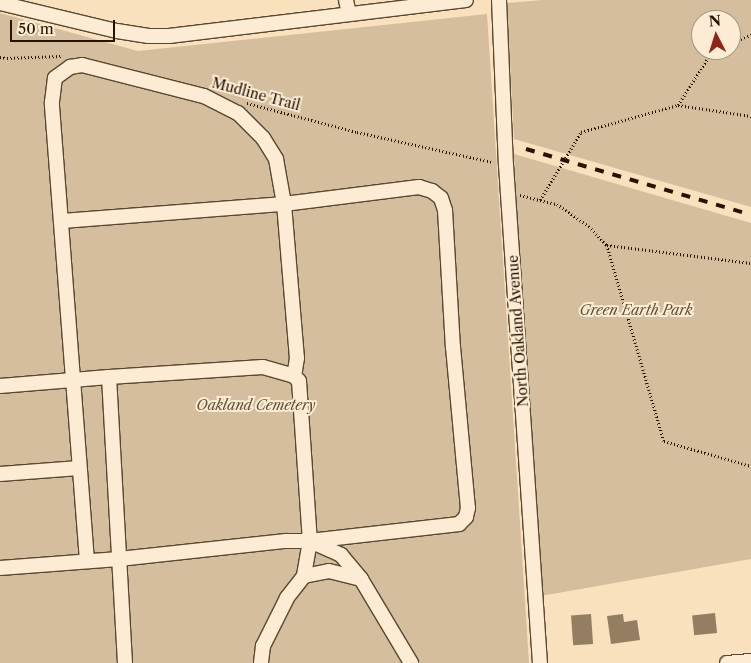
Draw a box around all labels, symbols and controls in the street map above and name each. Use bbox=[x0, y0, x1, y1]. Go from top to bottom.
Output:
scale bar bbox=[12, 10, 118, 42]
north arrow bbox=[691, 10, 741, 60]
text: N bbox=[708, 12, 722, 31]
text: 50 m bbox=[18, 19, 54, 38]
street label: Mudline Trail bbox=[210, 74, 302, 114]
street label: North Oakland Avenue bbox=[504, 254, 532, 408]
park label: Green Earth Park bbox=[579, 302, 693, 318]
park label: Oakland Cemetery bbox=[196, 397, 316, 413]

